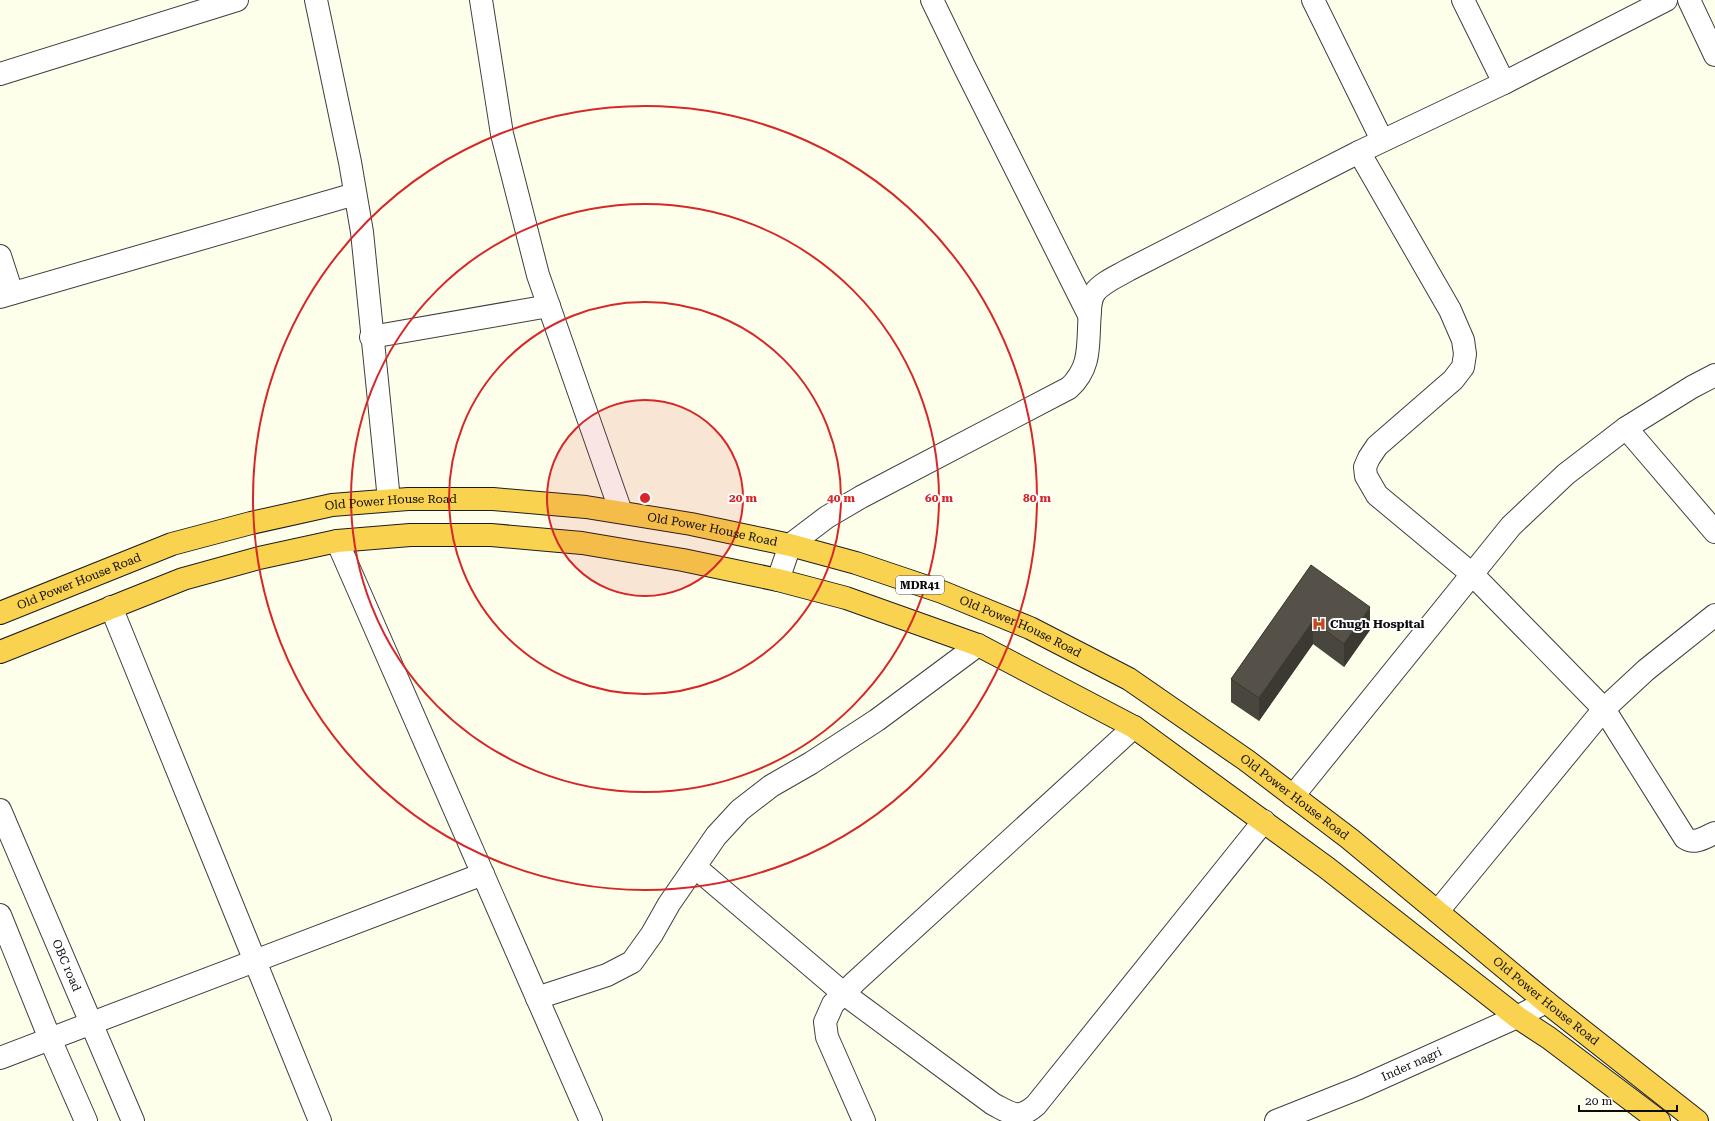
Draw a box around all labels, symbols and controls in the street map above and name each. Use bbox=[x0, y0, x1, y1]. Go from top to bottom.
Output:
centre of rings bbox=[638, 491, 652, 505]
text: 20 m bbox=[729, 491, 757, 505]
text: 40 m bbox=[827, 491, 855, 505]
text: 60 m bbox=[925, 491, 953, 505]
text: 80 m bbox=[1023, 491, 1051, 505]
street label: Old Power House Road bbox=[323, 492, 457, 513]
street label: Old Power House Road bbox=[646, 510, 779, 549]
street label: Old Power House Road bbox=[15, 550, 143, 613]
road number: MDR41 bbox=[896, 576, 944, 594]
street label: Old Power House Road bbox=[957, 593, 1084, 660]
hospital icon: Chugh Hospital bbox=[1311, 616, 1327, 632]
place label: Chugh Hospital bbox=[1330, 617, 1425, 631]
street label: Old Power House Road bbox=[1238, 751, 1352, 843]
street label: OBC road bbox=[49, 937, 84, 994]
street label: Old Power House Road bbox=[1490, 954, 1602, 1048]
street label: Inder nagri bbox=[1379, 1045, 1444, 1084]
scale bar bbox=[1579, 1087, 1677, 1113]
text: 20 m bbox=[1585, 1094, 1612, 1108]

